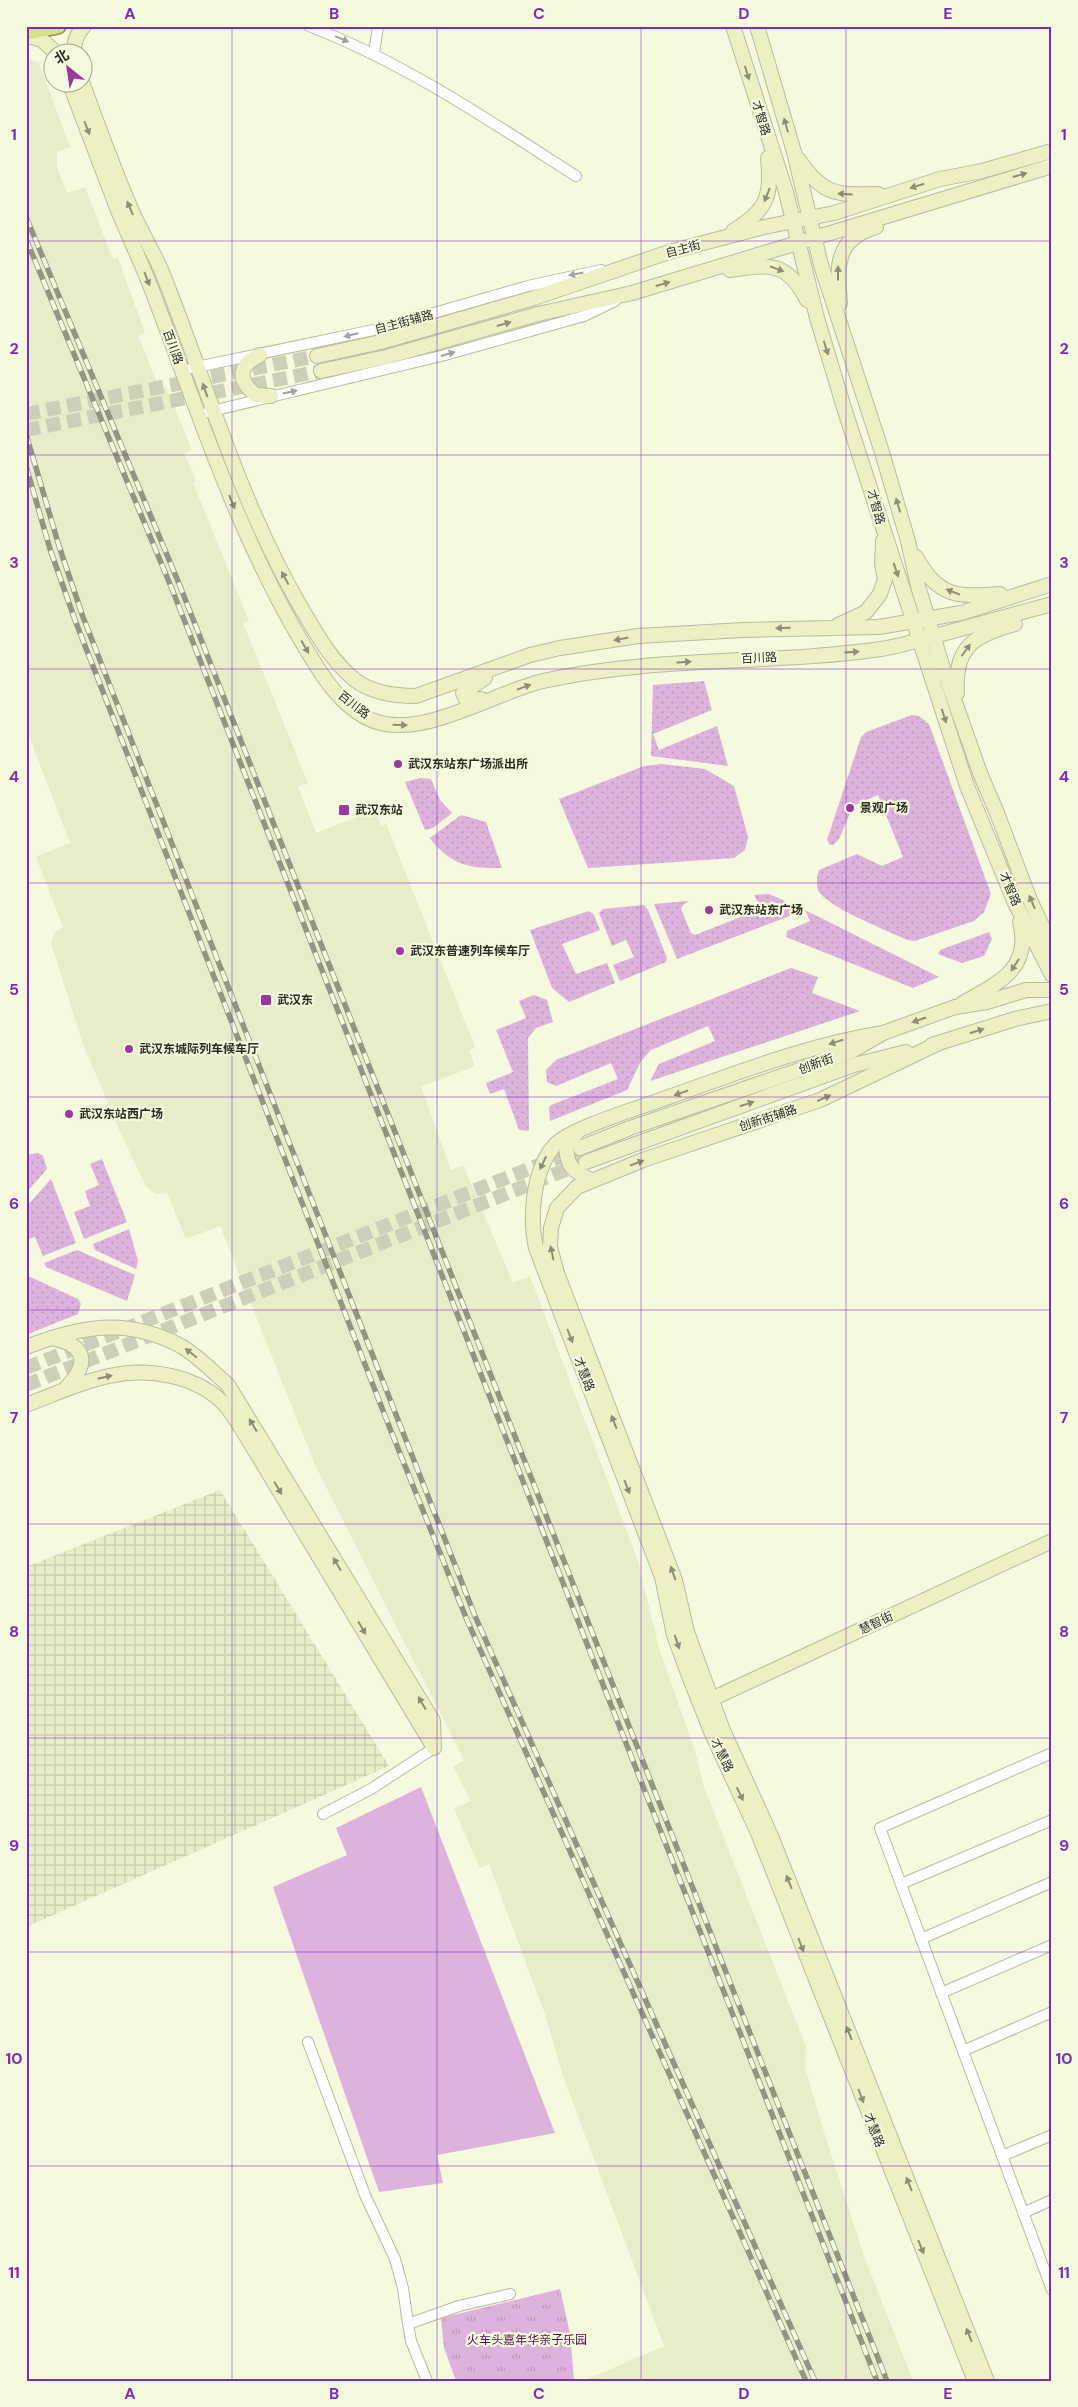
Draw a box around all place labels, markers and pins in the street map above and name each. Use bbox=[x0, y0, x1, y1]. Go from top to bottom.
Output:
place label: 武汉东站东广场派出所 bbox=[408, 756, 528, 772]
marker: 武汉东站东广场派出所 bbox=[392, 758, 404, 770]
place label: 景观广场 bbox=[860, 800, 908, 816]
place label: 武汉东站 bbox=[355, 802, 403, 818]
marker: 景观广场 bbox=[844, 802, 856, 814]
marker: 武汉东站 bbox=[337, 803, 351, 817]
place label: 武汉东站东广场 bbox=[719, 902, 803, 918]
marker: 武汉东站东广场 bbox=[703, 904, 715, 916]
place label: 武汉东普速列车候车厅 bbox=[410, 943, 530, 959]
marker: 武汉东普速列车候车厅 bbox=[394, 945, 406, 957]
place label: 武汉东 bbox=[277, 992, 313, 1008]
marker: 武汉东 bbox=[259, 993, 273, 1007]
place label: 武汉东城际列车候车厅 bbox=[139, 1041, 259, 1057]
marker: 武汉东城际列车候车厅 bbox=[123, 1043, 135, 1055]
place label: 武汉东站西广场 bbox=[79, 1106, 163, 1122]
marker: 武汉东站西广场 bbox=[63, 1108, 75, 1120]

